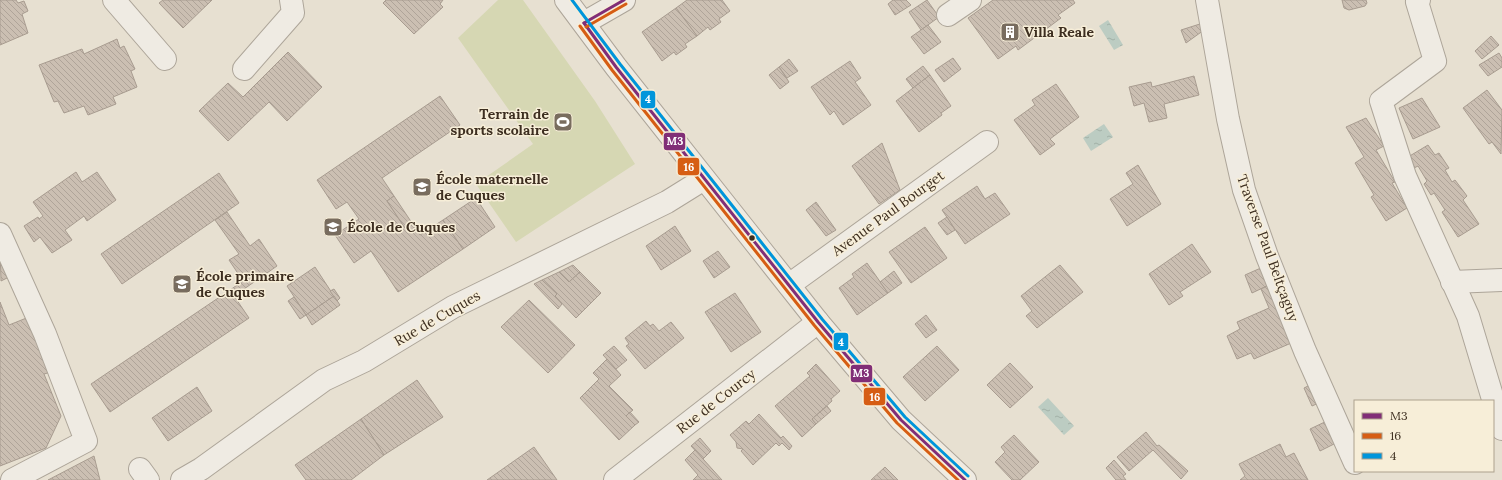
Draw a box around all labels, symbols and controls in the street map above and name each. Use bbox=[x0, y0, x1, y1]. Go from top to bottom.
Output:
building icon: Villa Reale bbox=[999, 21, 1021, 43]
place label: Villa Reale bbox=[1024, 23, 1095, 41]
line badge: 4 bbox=[640, 90, 656, 109]
text: 4 bbox=[645, 92, 651, 106]
place label: Terrain de sports scolaire bbox=[451, 105, 549, 139]
sports icon: Terrain de sports scolaire bbox=[552, 111, 574, 133]
line badge: M3 bbox=[663, 132, 686, 151]
text: M3 bbox=[667, 134, 683, 148]
line badge: 16 bbox=[677, 157, 700, 176]
text: 16 bbox=[684, 160, 694, 174]
street label: Avenue Paul Bourget bbox=[828, 166, 948, 260]
place label: École maternelle de Cuques bbox=[436, 170, 549, 204]
street label: Traverse Paul Beltçaguy bbox=[1233, 172, 1303, 325]
school or university icon: École maternelle de Cuques bbox=[411, 176, 433, 198]
school or university icon: École de Cuques bbox=[322, 216, 344, 238]
place label: École de Cuques bbox=[347, 218, 455, 236]
unlabelled marker bbox=[747, 233, 757, 243]
place label: École primaire de Cuques bbox=[196, 267, 294, 301]
school or university icon: École primaire de Cuques bbox=[171, 273, 193, 295]
street label: Rue de Cuques bbox=[391, 286, 483, 350]
line badge: 4 bbox=[833, 332, 849, 351]
text: 4 bbox=[838, 335, 844, 349]
street label: Rue de Courcy bbox=[673, 364, 759, 437]
line badge: M3 bbox=[850, 364, 873, 383]
text: M3 bbox=[853, 366, 869, 380]
line badge: 16 bbox=[863, 387, 886, 406]
text: 16 bbox=[870, 390, 880, 404]
legend bbox=[1354, 400, 1494, 472]
text: M3 bbox=[1390, 408, 1408, 423]
text: 16 bbox=[1390, 428, 1401, 443]
text: 4 bbox=[1390, 448, 1397, 463]

